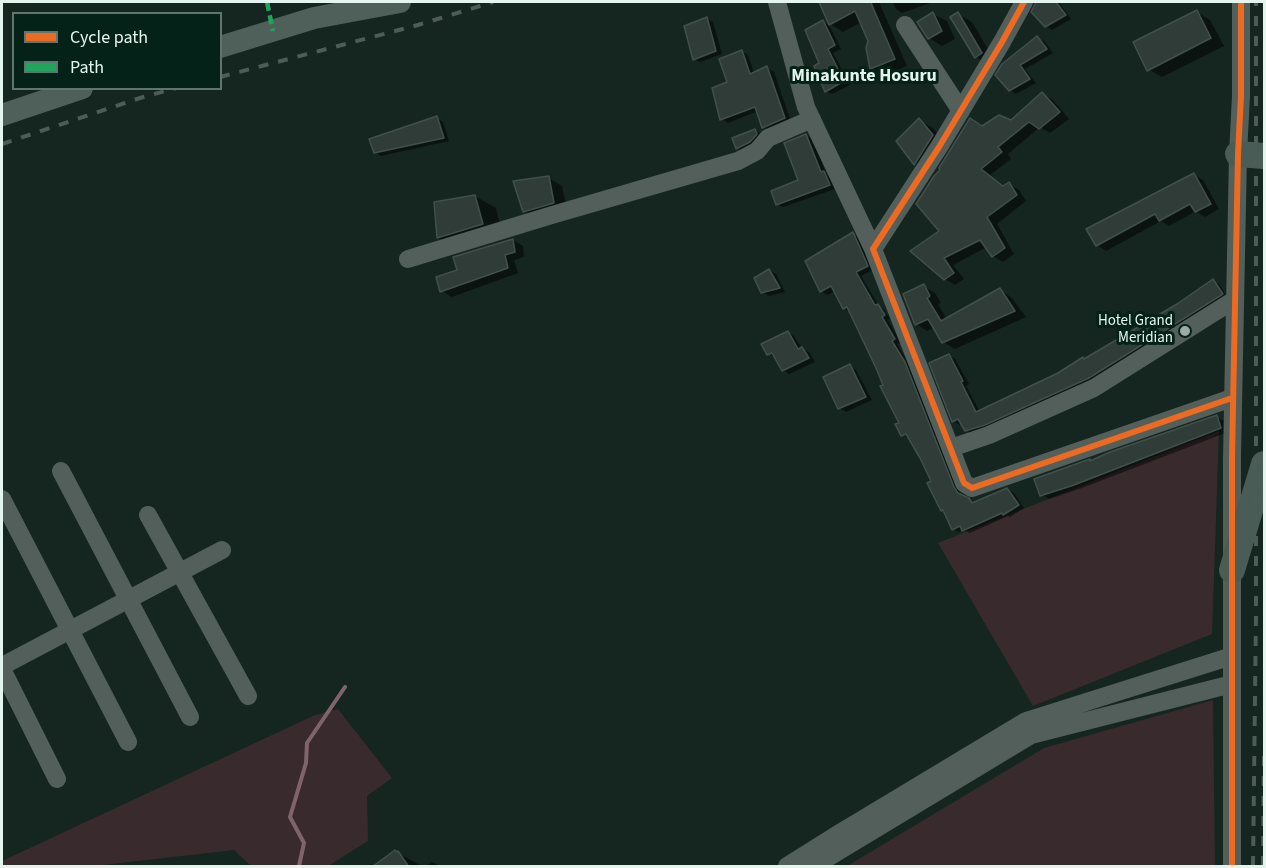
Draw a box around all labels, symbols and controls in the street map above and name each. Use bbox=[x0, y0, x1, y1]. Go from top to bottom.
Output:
legend bbox=[12, 12, 222, 90]
text: Cycle path bbox=[70, 25, 148, 50]
text: Path bbox=[70, 55, 104, 80]
district label: Minakunte Hosuru bbox=[791, 66, 937, 88]
place label: Hotel Grand Meridian bbox=[1098, 313, 1173, 348]
marker: Hotel Grand Meridian bbox=[1178, 324, 1192, 338]

